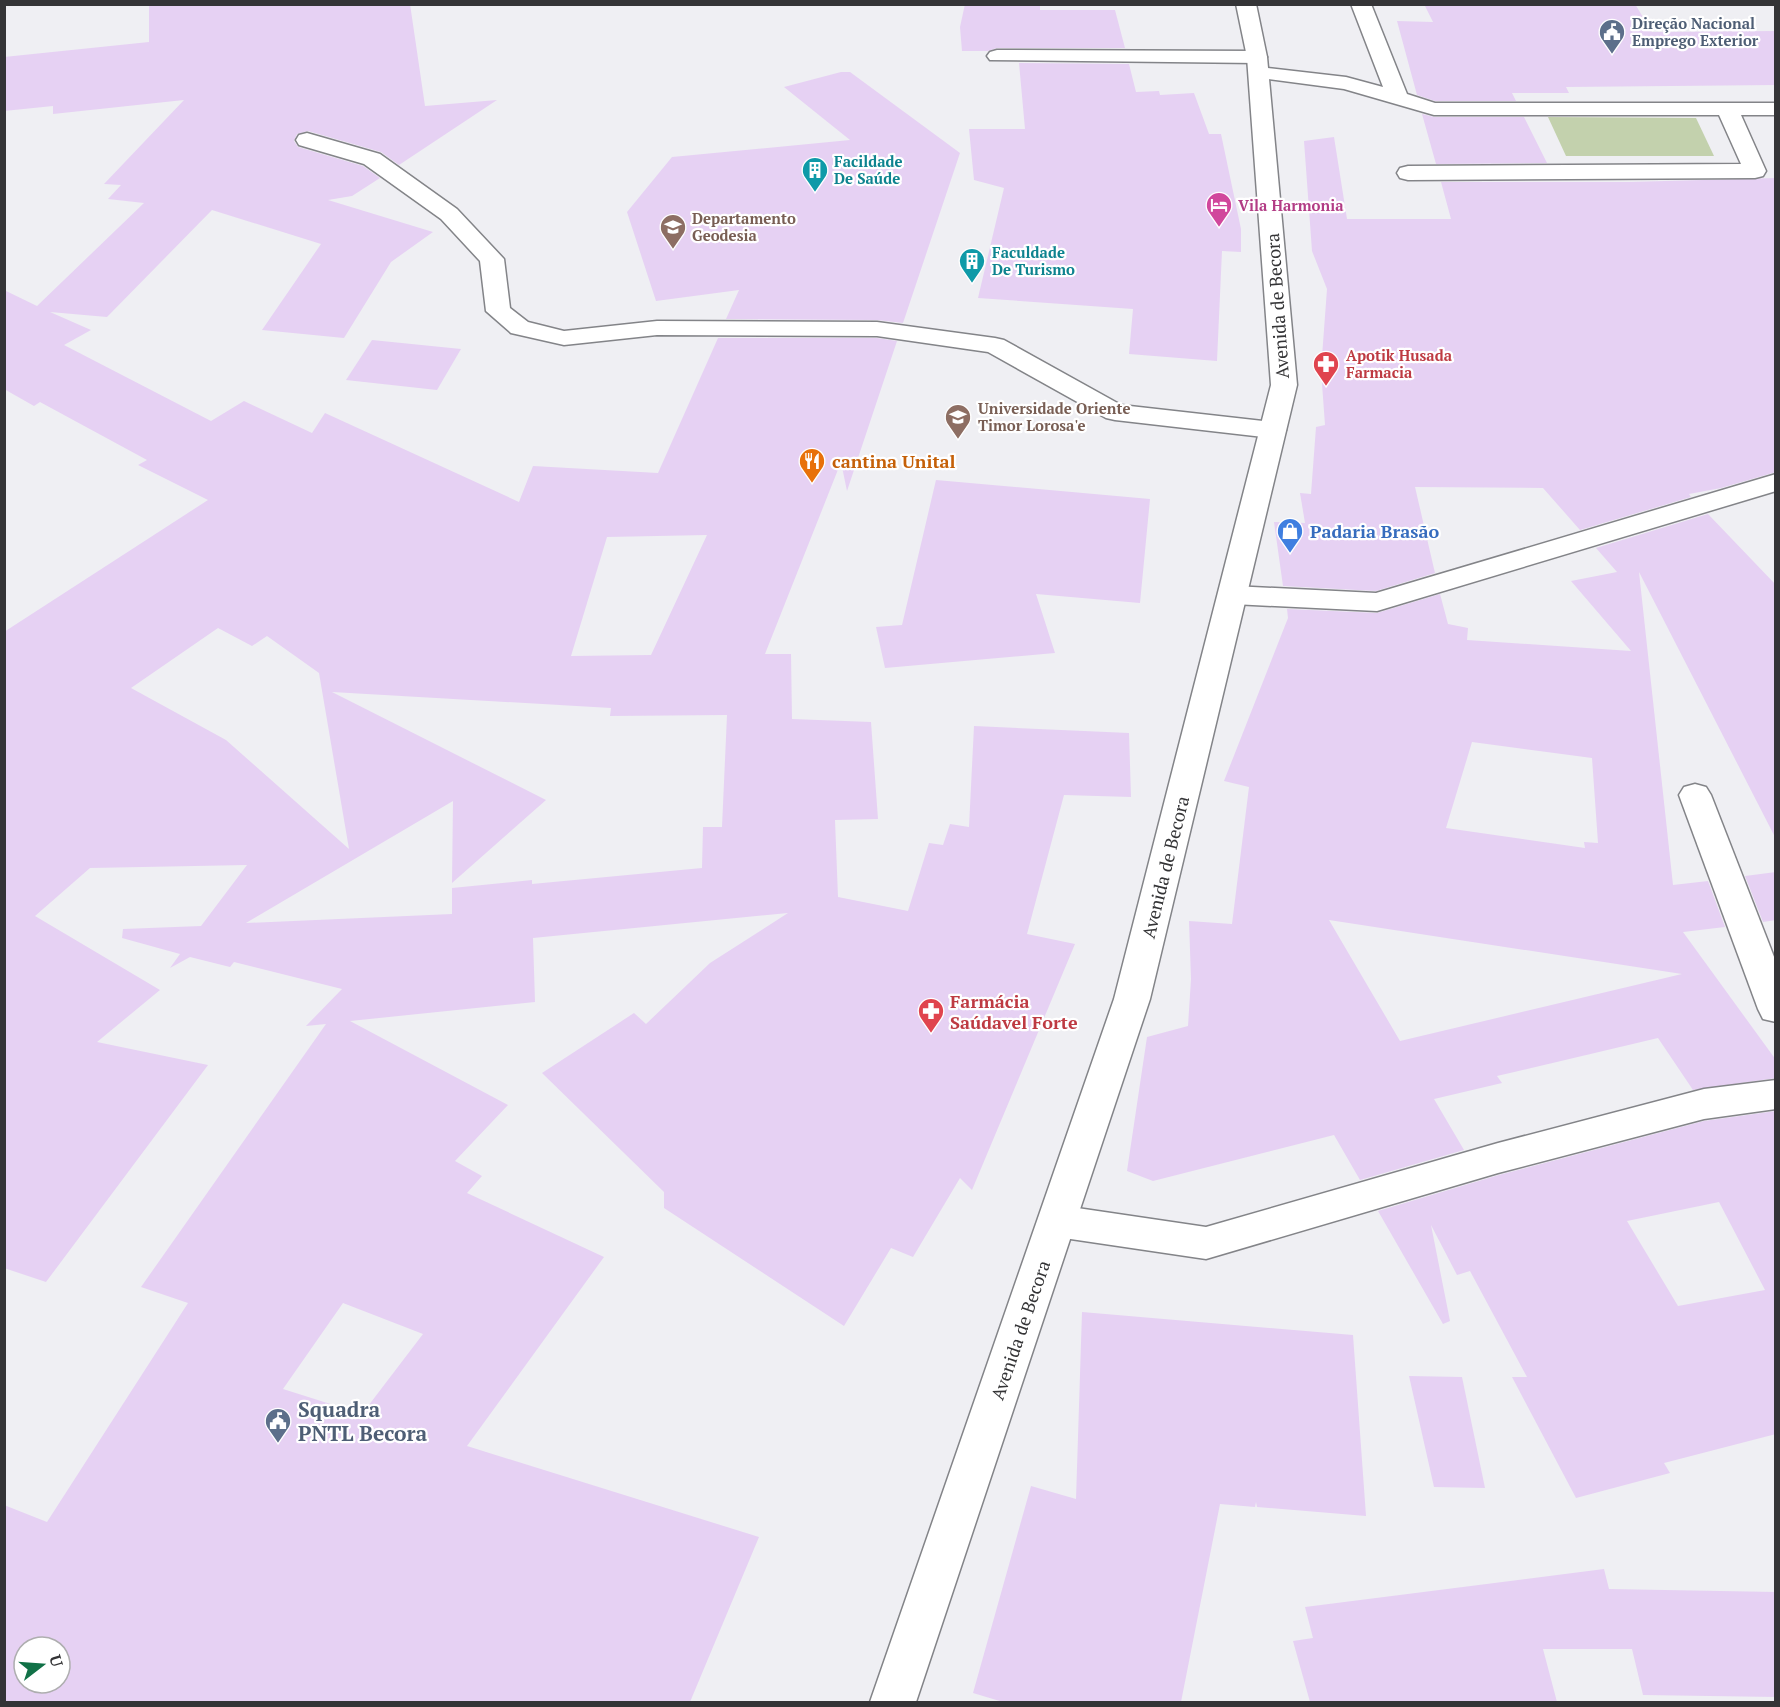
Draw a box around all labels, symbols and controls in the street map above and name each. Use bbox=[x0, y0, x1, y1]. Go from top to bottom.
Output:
place label: Direção Nacional Emprego Exterior bbox=[1632, 13, 1759, 50]
public building icon: Direção Nacional Emprego Exterior bbox=[1597, 17, 1627, 55]
place label: Facildade De Saúde bbox=[834, 151, 903, 188]
building icon: Facildade De Saúde bbox=[800, 155, 830, 193]
hotel icon: Vila Harmonia bbox=[1204, 190, 1234, 228]
place label: Vila Harmonia bbox=[1238, 195, 1344, 215]
place label: Departamento Geodesia bbox=[692, 208, 796, 245]
school or university icon: Departamento Geodesia bbox=[658, 212, 688, 250]
street label: Avenida de Becora bbox=[1260, 232, 1294, 380]
place label: Faculdade De Turismo bbox=[992, 242, 1075, 279]
building icon: Faculdade De Turismo bbox=[957, 246, 987, 284]
place label: Apotik Husada Farmacia bbox=[1346, 345, 1453, 382]
pharmacy icon: Apotik Husada Farmacia bbox=[1311, 349, 1341, 387]
place label: Universidade Oriente Timor Lorosa'e bbox=[978, 398, 1130, 435]
school or university icon: Universidade Oriente Timor Lorosa'e bbox=[943, 402, 973, 440]
restaurant icon: cantina Unital bbox=[797, 446, 827, 484]
place label: cantina Unital bbox=[832, 449, 956, 473]
shop icon: Padaria Brasão bbox=[1275, 516, 1305, 554]
place label: Padaria Brasão bbox=[1310, 519, 1439, 543]
street label: Avenida de Becora bbox=[1136, 793, 1194, 941]
place label: Farmácia Saúdavel Forte bbox=[950, 989, 1078, 1034]
pharmacy icon: Farmácia Saúdavel Forte bbox=[916, 996, 946, 1034]
street label: Avenida de Becora bbox=[985, 1257, 1055, 1403]
place label: Squadra PNTL Becora bbox=[298, 1395, 428, 1447]
public building icon: Squadra PNTL Becora bbox=[263, 1406, 293, 1444]
north arrow bbox=[12, 1635, 72, 1695]
text: U bbox=[44, 1652, 69, 1670]

